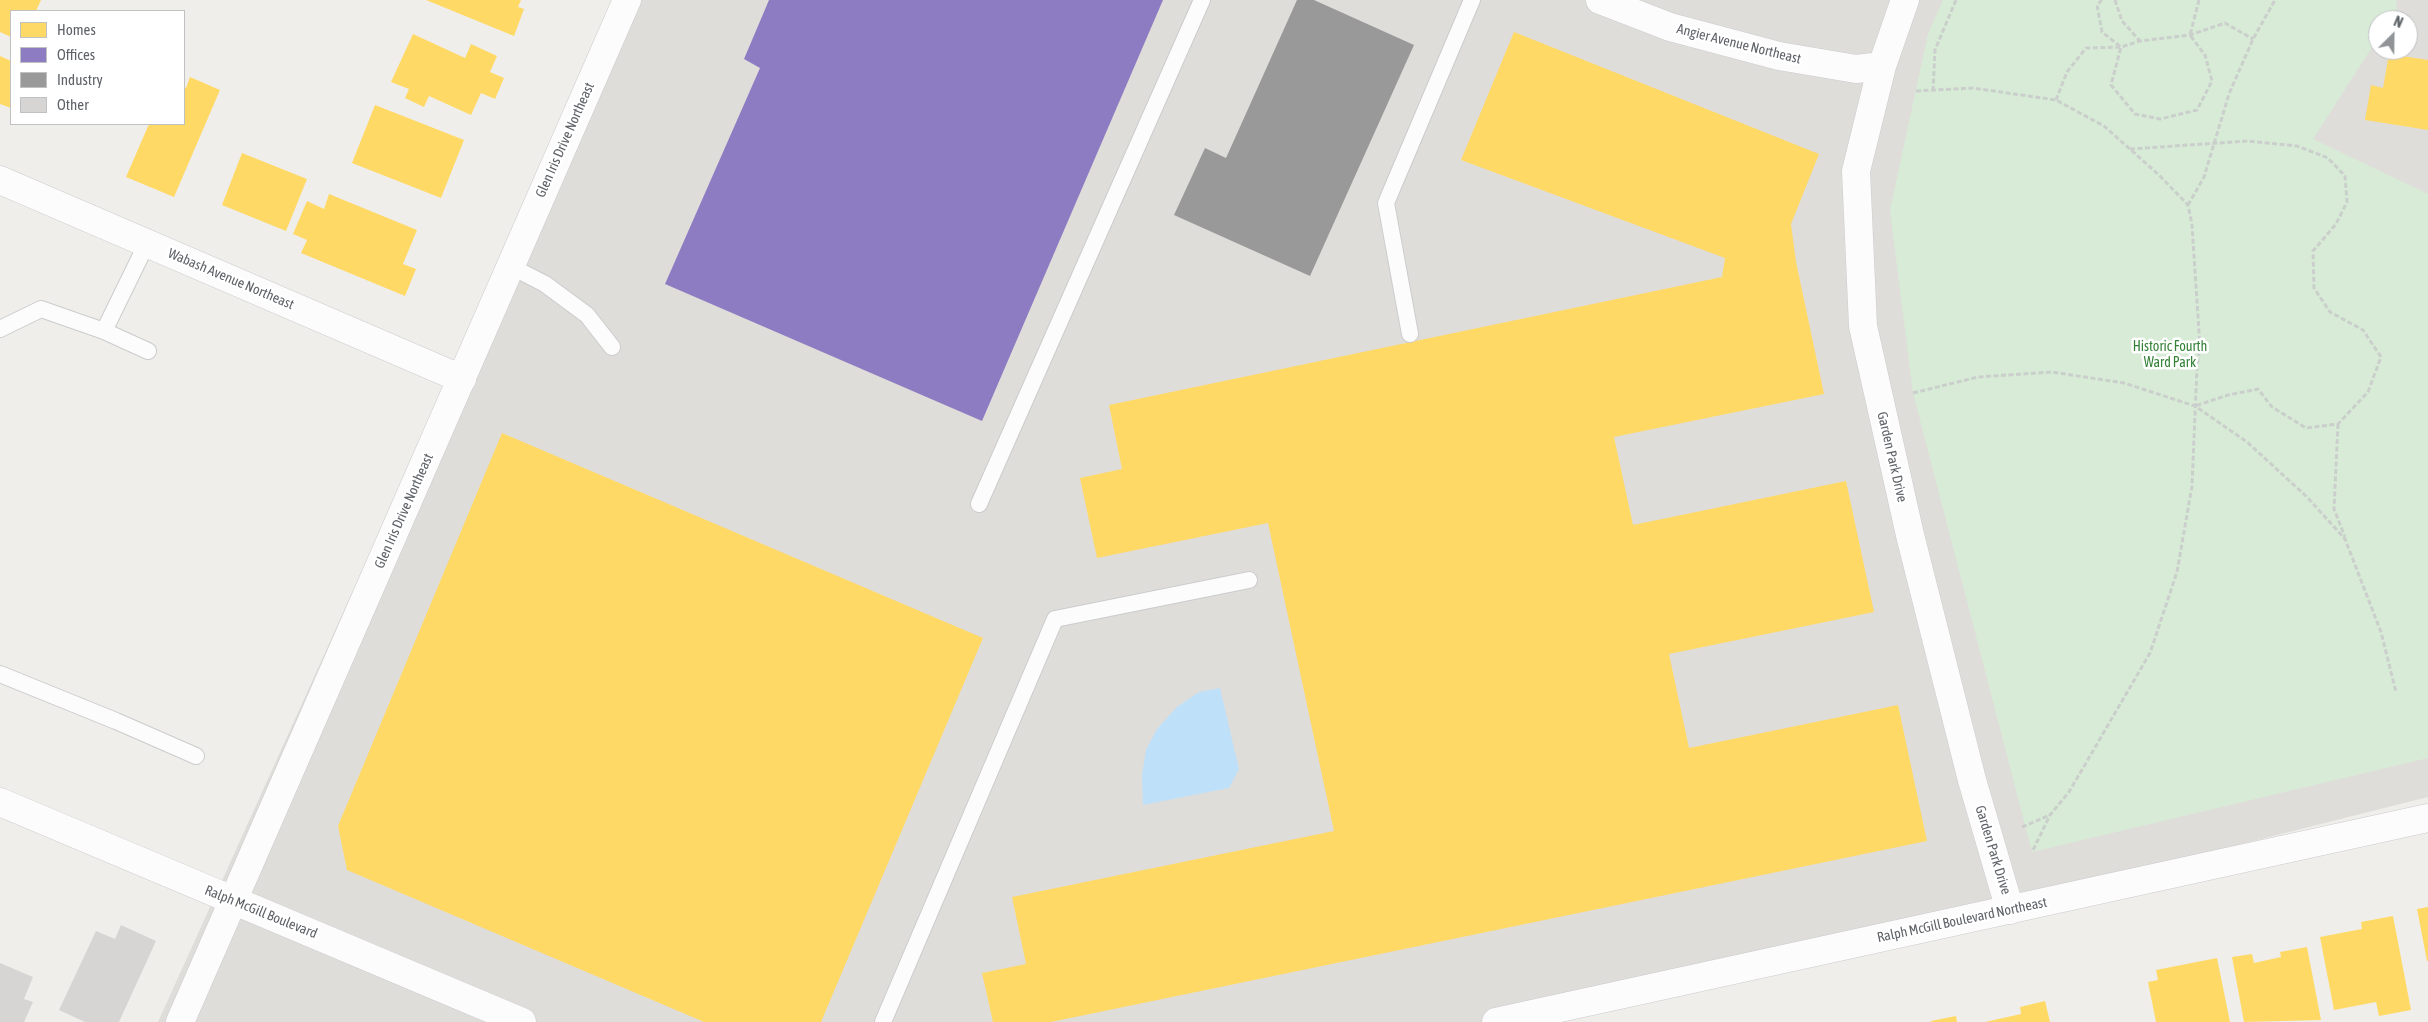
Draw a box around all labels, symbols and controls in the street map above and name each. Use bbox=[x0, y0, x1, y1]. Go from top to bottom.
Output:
legend bbox=[10, 10, 185, 125]
north arrow bbox=[2368, 10, 2418, 60]
text: N bbox=[2392, 13, 2405, 31]
street label: Angier Avenue Northeast bbox=[1675, 20, 1803, 68]
text: Homes bbox=[57, 21, 96, 38]
text: Offices bbox=[57, 46, 95, 63]
text: Industry bbox=[57, 71, 103, 88]
street label: Glen Iris Drive Northeast bbox=[532, 80, 598, 200]
text: Other bbox=[57, 96, 89, 113]
street label: Wabash Avenue Northeast bbox=[165, 245, 297, 313]
park label: Historic Fourth Ward Park bbox=[2133, 339, 2207, 372]
street label: Garden Park Drive bbox=[1873, 410, 1911, 504]
street label: Glen Iris Drive Northeast bbox=[371, 451, 437, 571]
street label: Garden Park Drive bbox=[1971, 803, 2015, 897]
street label: Ralph McGill Boulevard bbox=[202, 882, 320, 942]
street label: Ralph McGill Boulevard Northeast bbox=[1876, 894, 2048, 946]

